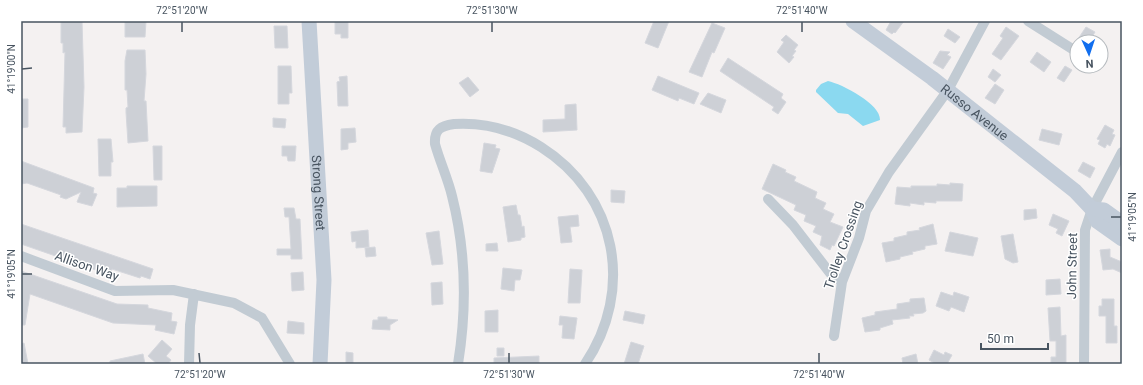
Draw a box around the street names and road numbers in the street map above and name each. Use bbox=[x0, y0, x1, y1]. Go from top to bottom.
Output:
street label: Russo Avenue bbox=[938, 81, 1012, 143]
street label: Strong Street bbox=[309, 154, 329, 231]
street label: Trolley Crossing bbox=[821, 199, 865, 291]
street label: John Street bbox=[1064, 233, 1080, 299]
street label: Allison Way bbox=[53, 248, 121, 284]

